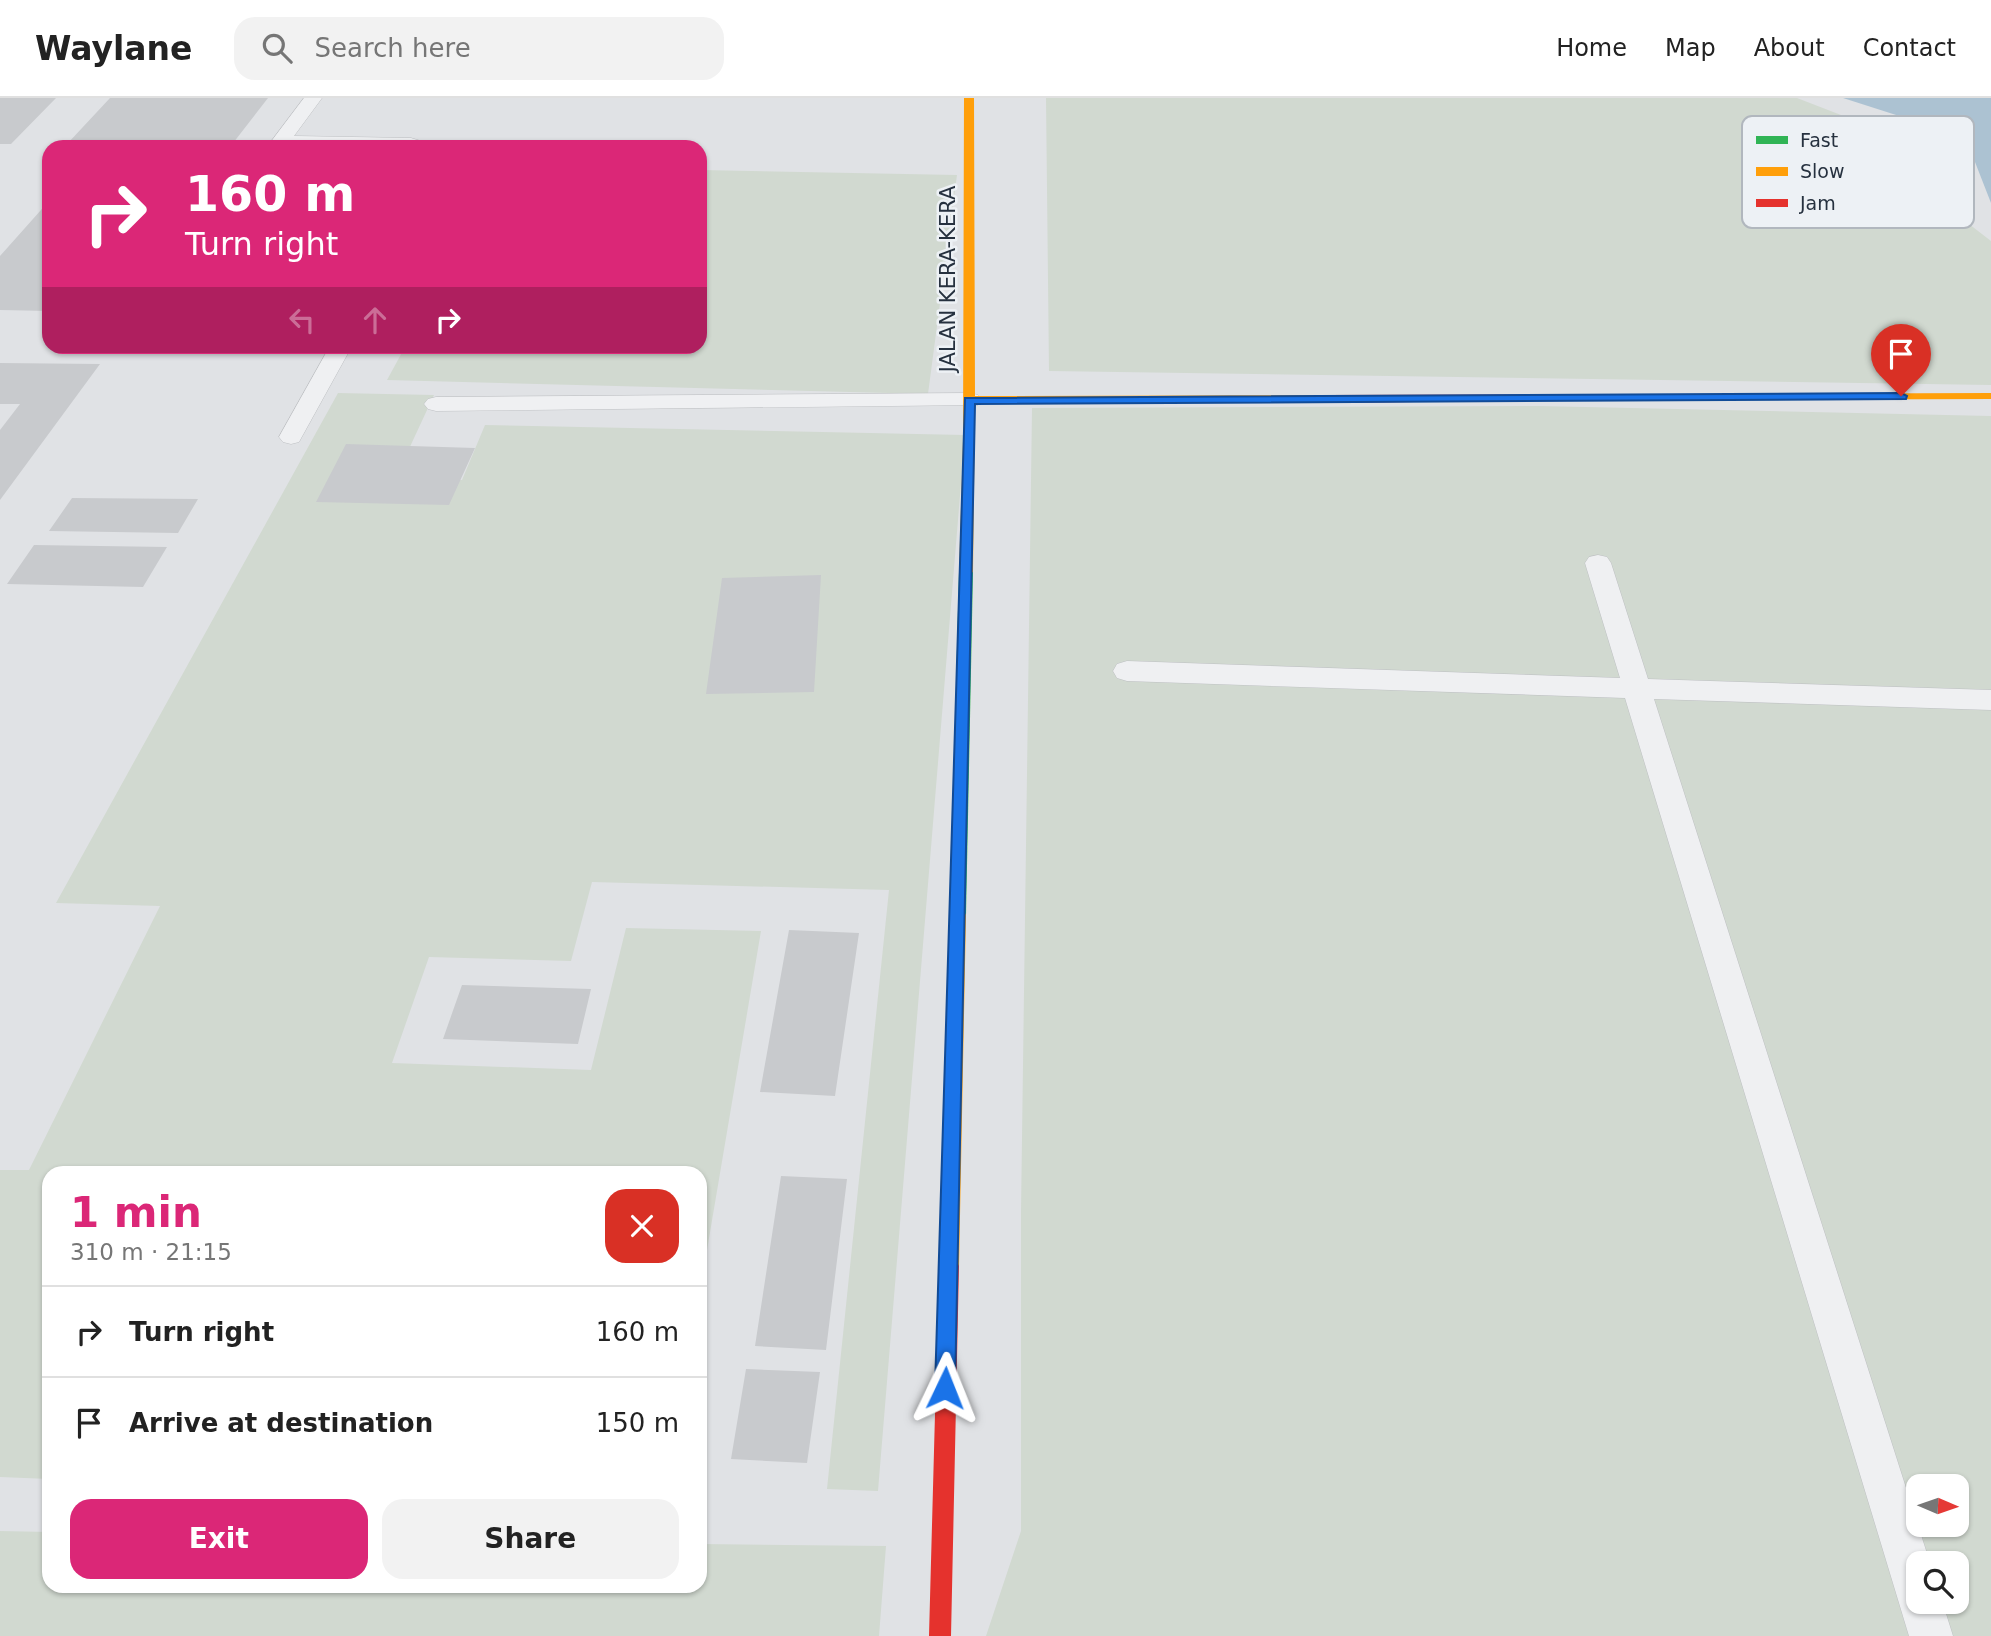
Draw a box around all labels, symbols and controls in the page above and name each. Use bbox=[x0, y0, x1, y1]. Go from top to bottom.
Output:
search box bbox=[234, 17, 724, 80]
text: Waylane bbox=[35, 29, 192, 68]
icon: search bbox=[258, 29, 296, 67]
text: Search here bbox=[314, 33, 471, 63]
text: Home bbox=[1556, 34, 1627, 62]
text: Map bbox=[1665, 34, 1716, 62]
text: About bbox=[1754, 34, 1825, 62]
text: Contact bbox=[1863, 34, 1956, 62]
legend bbox=[1742, 116, 1974, 228]
text: Fast bbox=[1800, 129, 1838, 151]
text: Slow bbox=[1800, 160, 1845, 182]
text: 160 m bbox=[185, 166, 355, 223]
icon: right bbox=[70, 168, 161, 259]
street label: JALAN KERA-KERA bbox=[936, 185, 960, 374]
text: Jam bbox=[1799, 192, 1836, 214]
text: Turn right bbox=[185, 225, 338, 263]
icon: left bbox=[283, 301, 321, 339]
icon: ahead bbox=[356, 301, 394, 339]
icon: right bbox=[429, 301, 467, 339]
pin bbox=[1871, 324, 1931, 396]
icon: arrive bbox=[1882, 335, 1920, 373]
text: 1 min bbox=[70, 1188, 202, 1237]
button: close bbox=[605, 1189, 679, 1263]
text: 310 m · 21:15 bbox=[70, 1239, 232, 1265]
icon: right bbox=[70, 1313, 108, 1351]
text: Turn right bbox=[129, 1317, 274, 1347]
text: 160 m bbox=[596, 1317, 679, 1347]
position arrow bbox=[908, 1351, 982, 1425]
icon: arrive bbox=[70, 1404, 108, 1442]
text: Arrive at destination bbox=[129, 1408, 433, 1438]
text: 150 m bbox=[596, 1408, 679, 1438]
north arrow bbox=[1906, 1474, 1969, 1536]
map controls bbox=[1906, 1474, 1969, 1614]
button: Exit bbox=[70, 1499, 368, 1579]
button: Share bbox=[382, 1499, 679, 1579]
button: search bbox=[1906, 1551, 1969, 1614]

